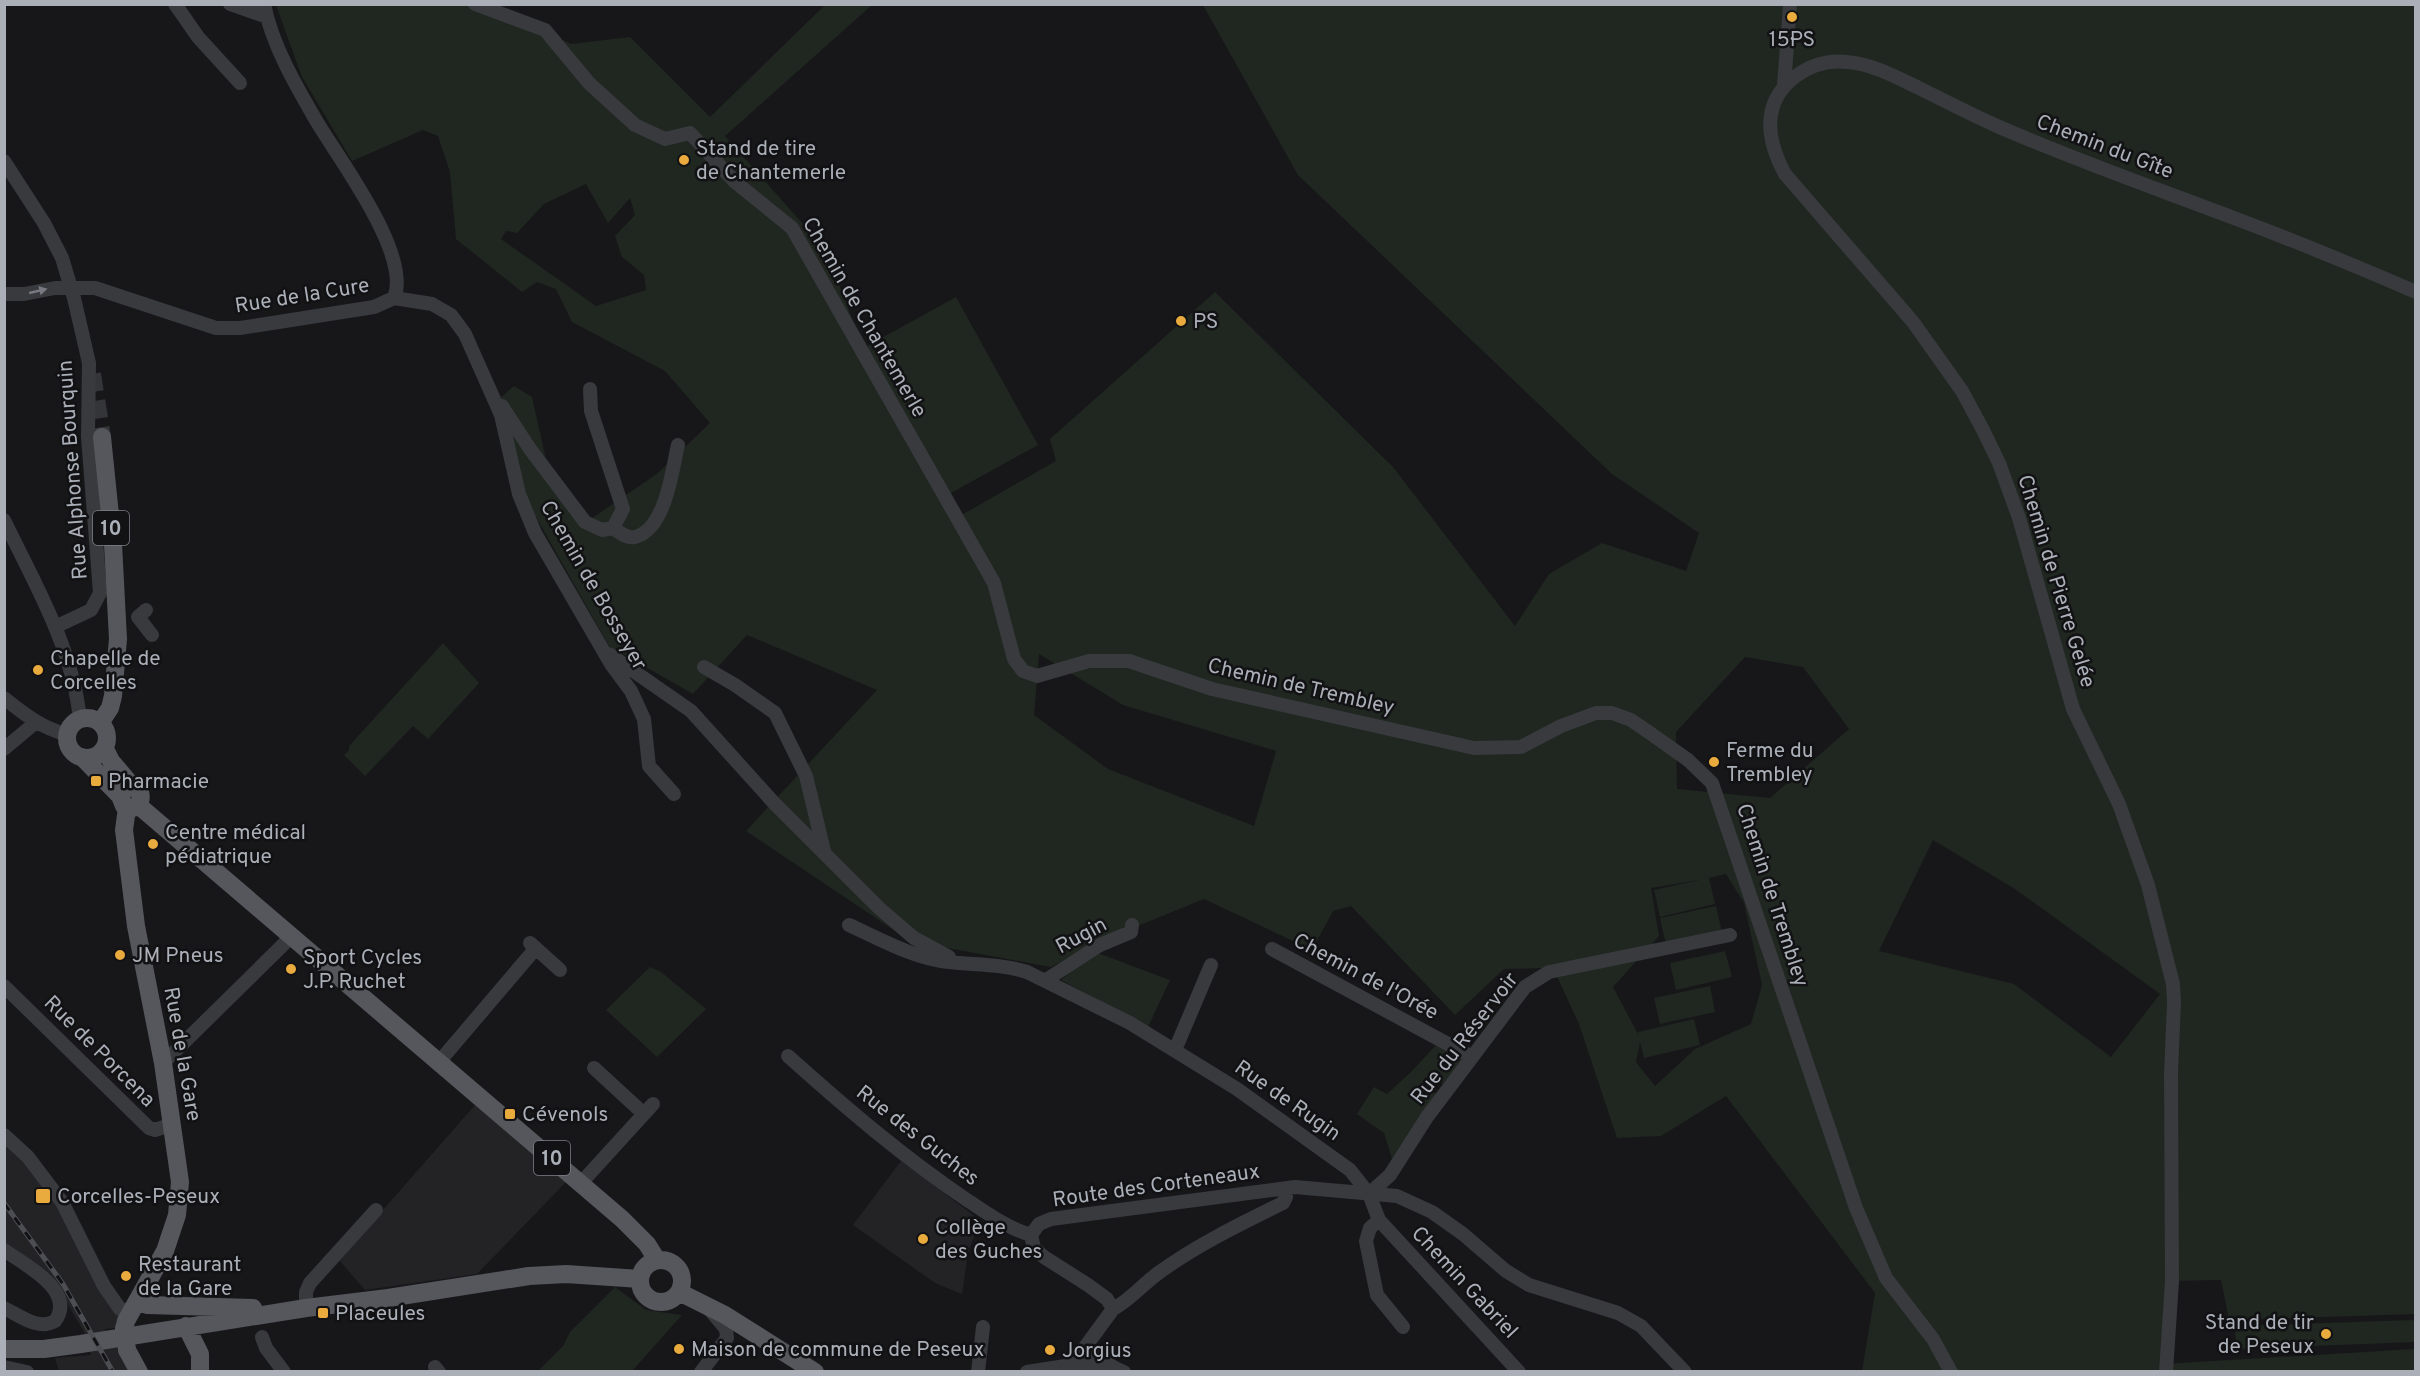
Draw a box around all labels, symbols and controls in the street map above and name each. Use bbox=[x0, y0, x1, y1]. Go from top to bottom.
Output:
marker: 15·PS bbox=[1785, 10, 1799, 24]
place label: 15·PS bbox=[1769, 27, 1815, 54]
street label: Chemin du Gîte bbox=[2032, 109, 2177, 186]
place label: Stand de tire de Chantemerle bbox=[696, 136, 846, 187]
marker: Stand de tire de Chantemerle bbox=[677, 153, 691, 167]
street label: Chemin de Chantemerle bbox=[795, 213, 932, 423]
street label: Rue de la Cure bbox=[233, 273, 371, 320]
one-way arrow bbox=[29, 286, 48, 295]
place label: PS bbox=[1193, 309, 1218, 336]
marker: PS bbox=[1174, 314, 1188, 328]
street label: Rue Alphonse Bourquin bbox=[52, 359, 95, 581]
street label: Chemin de Pierre Gelée bbox=[2010, 472, 2101, 691]
street label: Chemin de Bosseyer bbox=[533, 496, 652, 675]
road number: 10 bbox=[93, 511, 129, 545]
place label: Chapelle de Corcelles bbox=[50, 646, 161, 697]
street label: Chemin de Trembley bbox=[1205, 653, 1397, 722]
marker: Chapelle de Corcelles bbox=[31, 663, 45, 677]
place label: Ferme du Trembley bbox=[1726, 738, 1814, 789]
marker: Ferme du Trembley bbox=[1707, 755, 1721, 769]
place label: Pharmacie bbox=[108, 769, 209, 796]
marker: Pharmacie bbox=[89, 774, 103, 788]
street label: Chemin de Trembley bbox=[1729, 800, 1814, 990]
place label: Centre médical pédiatrique bbox=[165, 820, 306, 871]
marker: Centre médical pédiatrique bbox=[146, 837, 160, 851]
street label: Rugin bbox=[1051, 912, 1112, 961]
street label: Chemin de l'Orée bbox=[1288, 928, 1443, 1027]
place label: JM Pneus bbox=[132, 943, 224, 970]
place label: Sport Cycles J.P. Ruchet bbox=[303, 945, 422, 996]
marker: JM Pneus bbox=[113, 948, 127, 962]
marker: Sport Cycles J.P. Ruchet bbox=[284, 962, 298, 976]
street label: Rue du Réservoir bbox=[1405, 967, 1525, 1110]
street label: Rue de la Gare bbox=[156, 985, 207, 1123]
street label: Rue de Porcena bbox=[37, 990, 161, 1114]
street label: Rue de Rugin bbox=[1229, 1055, 1346, 1148]
street label: Rue des Guches bbox=[850, 1080, 984, 1193]
place label: Cévenols bbox=[522, 1102, 608, 1129]
marker: Cévenols bbox=[503, 1107, 517, 1121]
road number: 10 bbox=[534, 1141, 570, 1175]
street label: Route des Corteneaux bbox=[1051, 1159, 1262, 1214]
place label: Corcelles-Peseux bbox=[57, 1184, 220, 1211]
marker: Corcelles-Peseux bbox=[34, 1187, 52, 1205]
place label: Collège des Guches bbox=[935, 1215, 1042, 1266]
street label: Chemin Gabriel bbox=[1405, 1221, 1523, 1345]
marker: Collège des Guches bbox=[916, 1232, 930, 1246]
place label: Restaurant de la Gare bbox=[138, 1252, 241, 1303]
marker: Restaurant de la Gare bbox=[119, 1269, 133, 1283]
place label: Placeules bbox=[335, 1301, 425, 1328]
marker: Placeules bbox=[316, 1306, 330, 1320]
place label: Stand de tir de Peseux bbox=[2205, 1310, 2314, 1361]
marker: Stand de tir de Peseux bbox=[2319, 1327, 2333, 1341]
place label: Maison de commune de Peseux bbox=[691, 1337, 984, 1364]
place label: Jorgius bbox=[1062, 1338, 1132, 1365]
marker: Maison de commune de Peseux bbox=[672, 1342, 686, 1356]
marker: Jorgius bbox=[1043, 1343, 1057, 1357]

